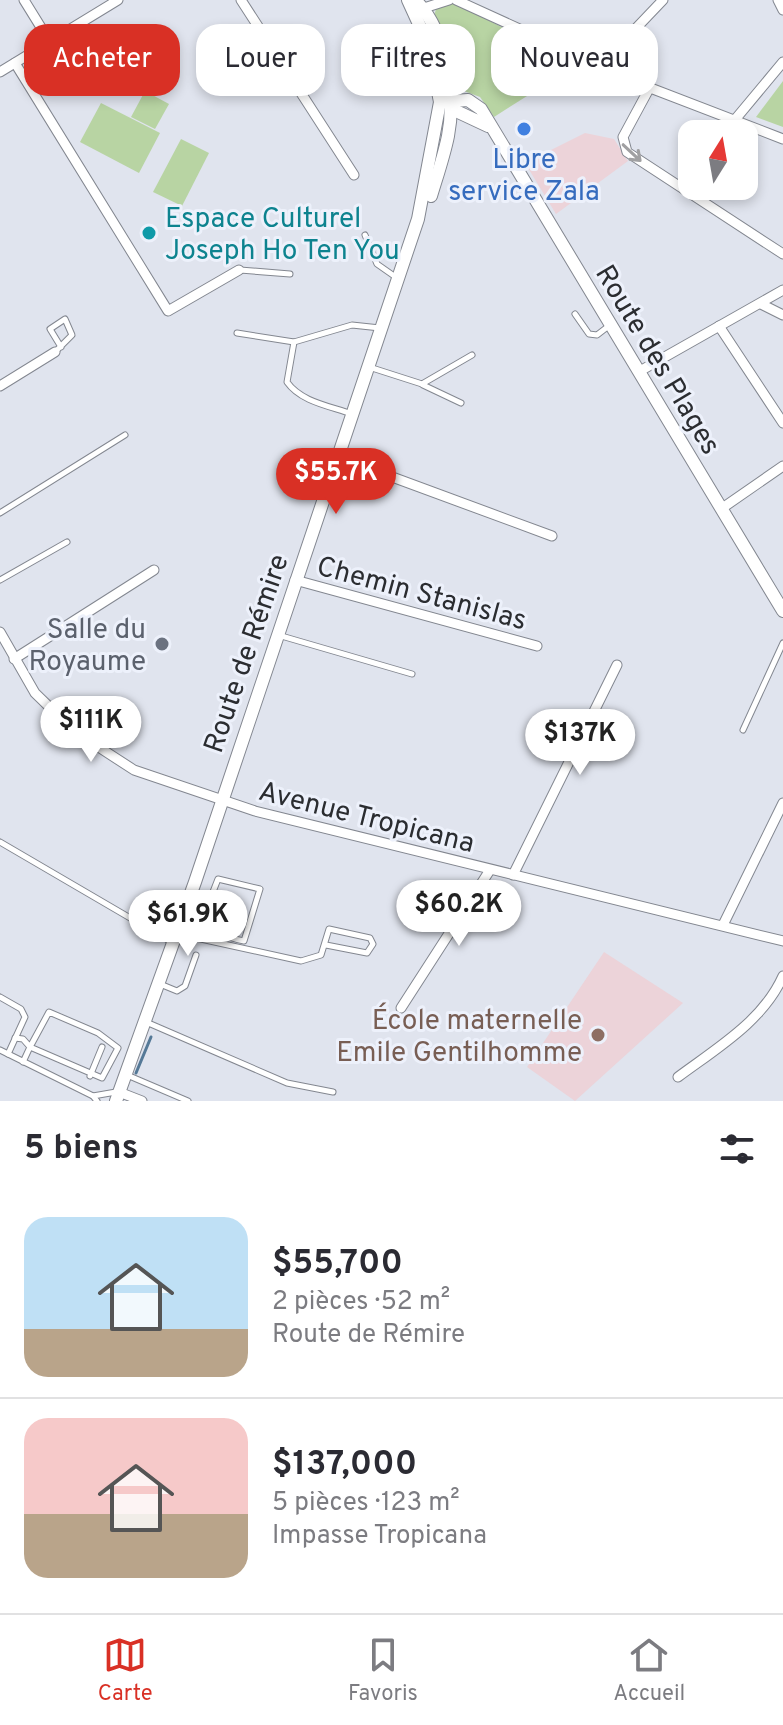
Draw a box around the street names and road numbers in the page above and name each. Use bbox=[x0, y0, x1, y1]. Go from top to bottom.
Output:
street label: Route des Plages bbox=[586, 259, 727, 462]
street label: Route de Rémire bbox=[197, 550, 299, 758]
street label: Chemin Stanislas bbox=[312, 550, 530, 640]
street label: Avenue Tropicana bbox=[255, 775, 478, 863]

